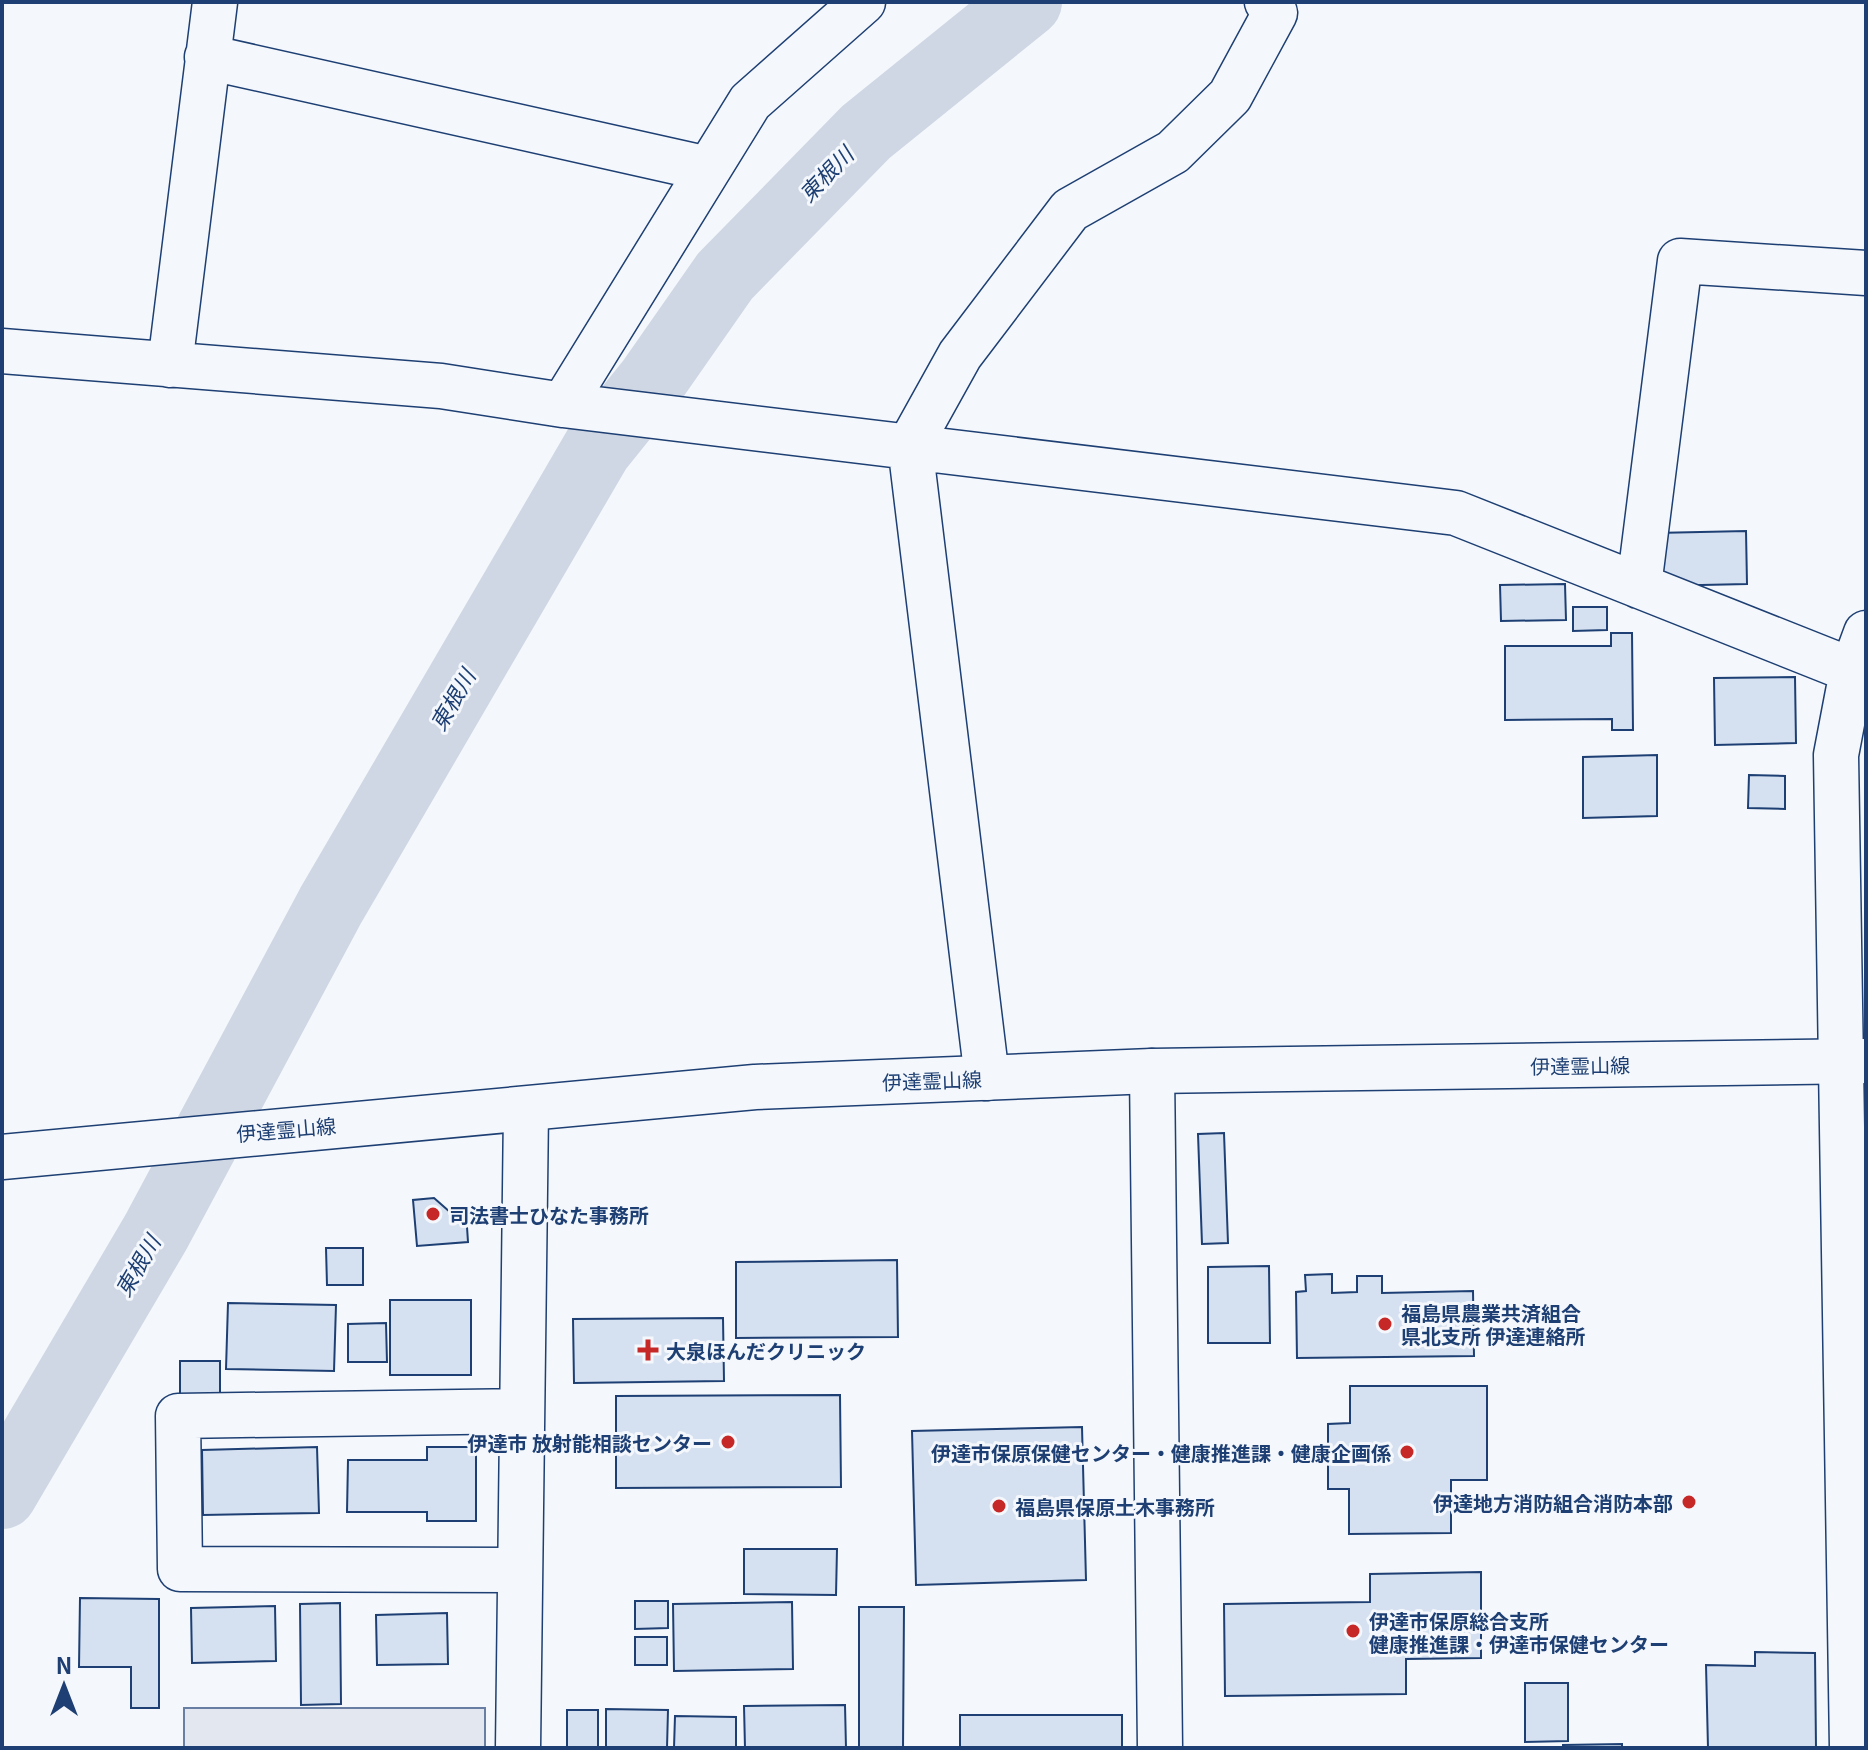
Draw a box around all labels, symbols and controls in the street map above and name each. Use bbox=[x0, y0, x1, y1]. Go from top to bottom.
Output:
water label: 東根川 bbox=[791, 137, 861, 208]
water label: 東根川 bbox=[421, 661, 482, 736]
street label: 伊達霊山線 bbox=[1530, 1050, 1630, 1080]
street label: 伊達霊山線 bbox=[882, 1064, 982, 1096]
street label: 伊達霊山線 bbox=[235, 1110, 337, 1148]
place label: 司法書士ひなた事務所 bbox=[449, 1200, 649, 1229]
marker: 司法書士ひなた事務所 bbox=[424, 1205, 442, 1223]
water label: 東根川 bbox=[106, 1227, 167, 1302]
place label: 福島県農業共済組合 県北支所 伊達連絡所 bbox=[1401, 1298, 1586, 1350]
marker: 福島県農業共済組合 県北支所 伊達連絡所 bbox=[1376, 1315, 1394, 1333]
place label: 大泉ほんだクリニック bbox=[666, 1336, 866, 1365]
marker: 大泉ほんだクリニック bbox=[637, 1339, 659, 1361]
place label: 伊達市 放射能相談センター bbox=[467, 1428, 712, 1457]
marker: 伊達市 放射能相談センター bbox=[719, 1433, 737, 1451]
place label: 伊達市保原保健センター・健康推進課・健康企画係 bbox=[931, 1438, 1392, 1467]
marker: 伊達市保原保健センター・健康推進課・健康企画係 bbox=[1398, 1443, 1416, 1461]
place label: 伊達地方消防組合消防本部 bbox=[1433, 1488, 1673, 1517]
place label: 福島県保原土木事務所 bbox=[1015, 1492, 1215, 1521]
marker: 伊達地方消防組合消防本部 bbox=[1680, 1493, 1698, 1511]
marker: 福島県保原土木事務所 bbox=[990, 1497, 1008, 1515]
place label: 伊達市保原総合支所 健康推進課・伊達市保健センター bbox=[1369, 1606, 1669, 1658]
marker: 伊達市保原総合支所 健康推進課・伊達市保健センター bbox=[1344, 1622, 1362, 1640]
north arrow bbox=[24, 1646, 104, 1726]
text: N bbox=[56, 1648, 72, 1680]

